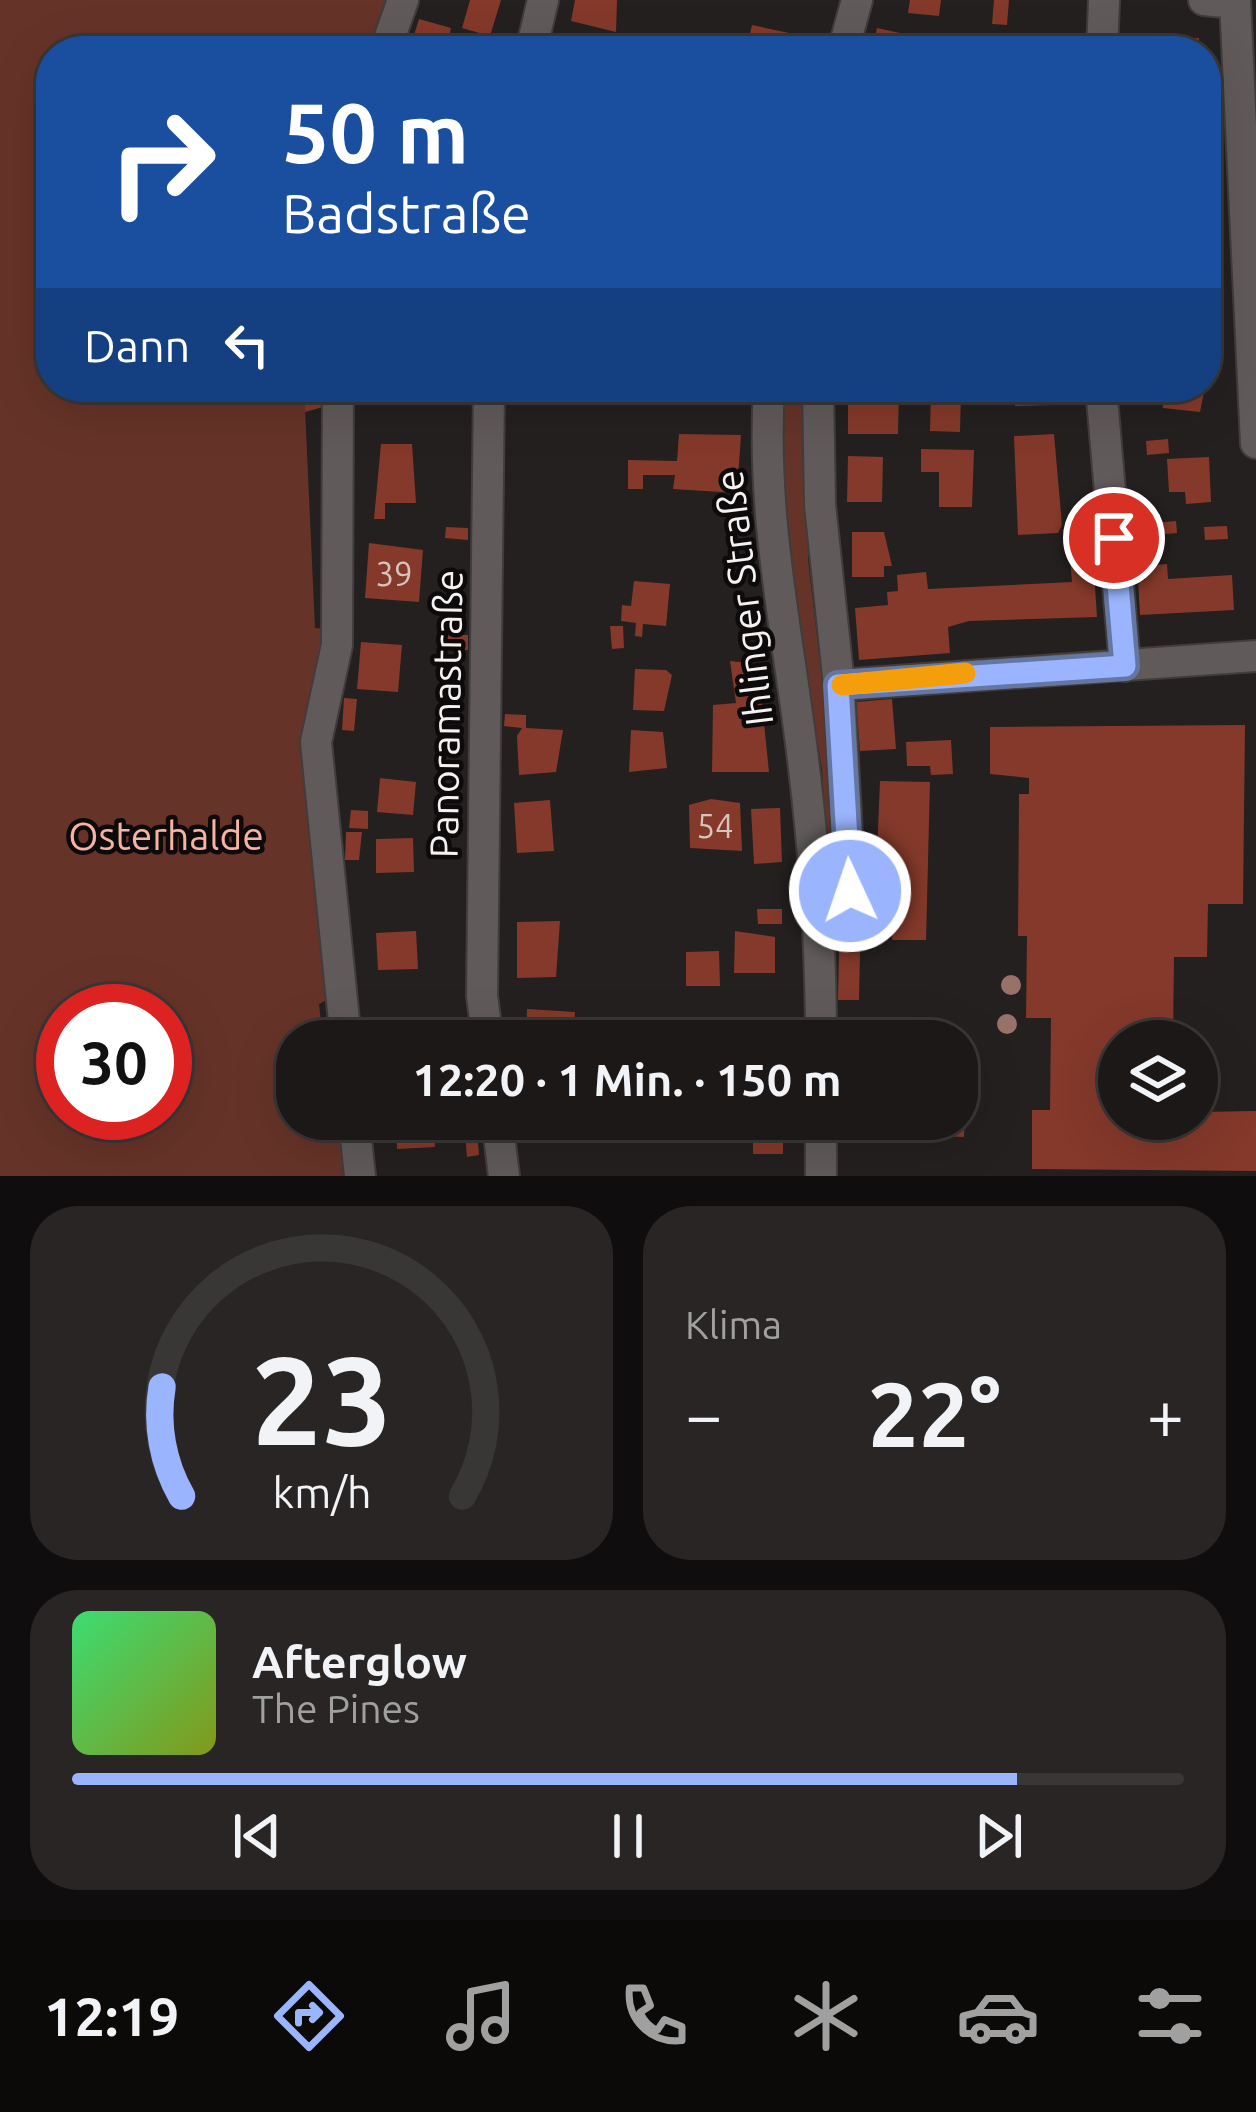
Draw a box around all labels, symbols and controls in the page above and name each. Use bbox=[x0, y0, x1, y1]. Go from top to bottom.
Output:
icon: right bbox=[84, 84, 240, 240]
text: 50 m bbox=[282, 85, 469, 179]
text: Badstraße bbox=[282, 183, 531, 243]
icon: left bbox=[214, 312, 280, 378]
text: Dann bbox=[84, 320, 190, 371]
street label: Ihlinger Straße bbox=[706, 468, 781, 728]
pin bbox=[1063, 487, 1165, 589]
icon: arrive bbox=[1081, 505, 1147, 571]
house number: 39 bbox=[375, 555, 413, 592]
street label: Panoramastraße bbox=[421, 569, 470, 859]
house number: 54 bbox=[696, 807, 734, 844]
park label: Osterhalde bbox=[68, 814, 264, 857]
position arrow bbox=[787, 828, 913, 954]
speed limit sign: 30 bbox=[36, 984, 192, 1140]
map controls bbox=[1098, 1020, 1218, 1140]
button: layers bbox=[1098, 1020, 1218, 1140]
text: 12:20 · 1 Min. · 150 m bbox=[413, 1054, 842, 1105]
text: Klima bbox=[685, 1303, 782, 1346]
text: 23 bbox=[251, 1329, 392, 1469]
text: 22° bbox=[868, 1363, 1001, 1464]
text: − bbox=[685, 1377, 722, 1451]
text: + bbox=[1147, 1377, 1184, 1451]
text: km/h bbox=[272, 1468, 371, 1516]
text: Afterglow bbox=[252, 1636, 467, 1687]
text: The Pines bbox=[252, 1687, 420, 1730]
icon: previous bbox=[224, 1803, 290, 1869]
icon: pause bbox=[595, 1803, 661, 1869]
icon: next bbox=[966, 1803, 1032, 1869]
icon: directions bbox=[267, 1974, 351, 2058]
icon: music bbox=[439, 1974, 523, 2058]
icon: phone bbox=[612, 1974, 696, 2058]
icon: climate bbox=[784, 1974, 868, 2058]
icon: car bbox=[956, 1974, 1040, 2058]
icon: filters bbox=[1128, 1974, 1212, 2058]
text: 12:19 bbox=[44, 1986, 179, 2046]

